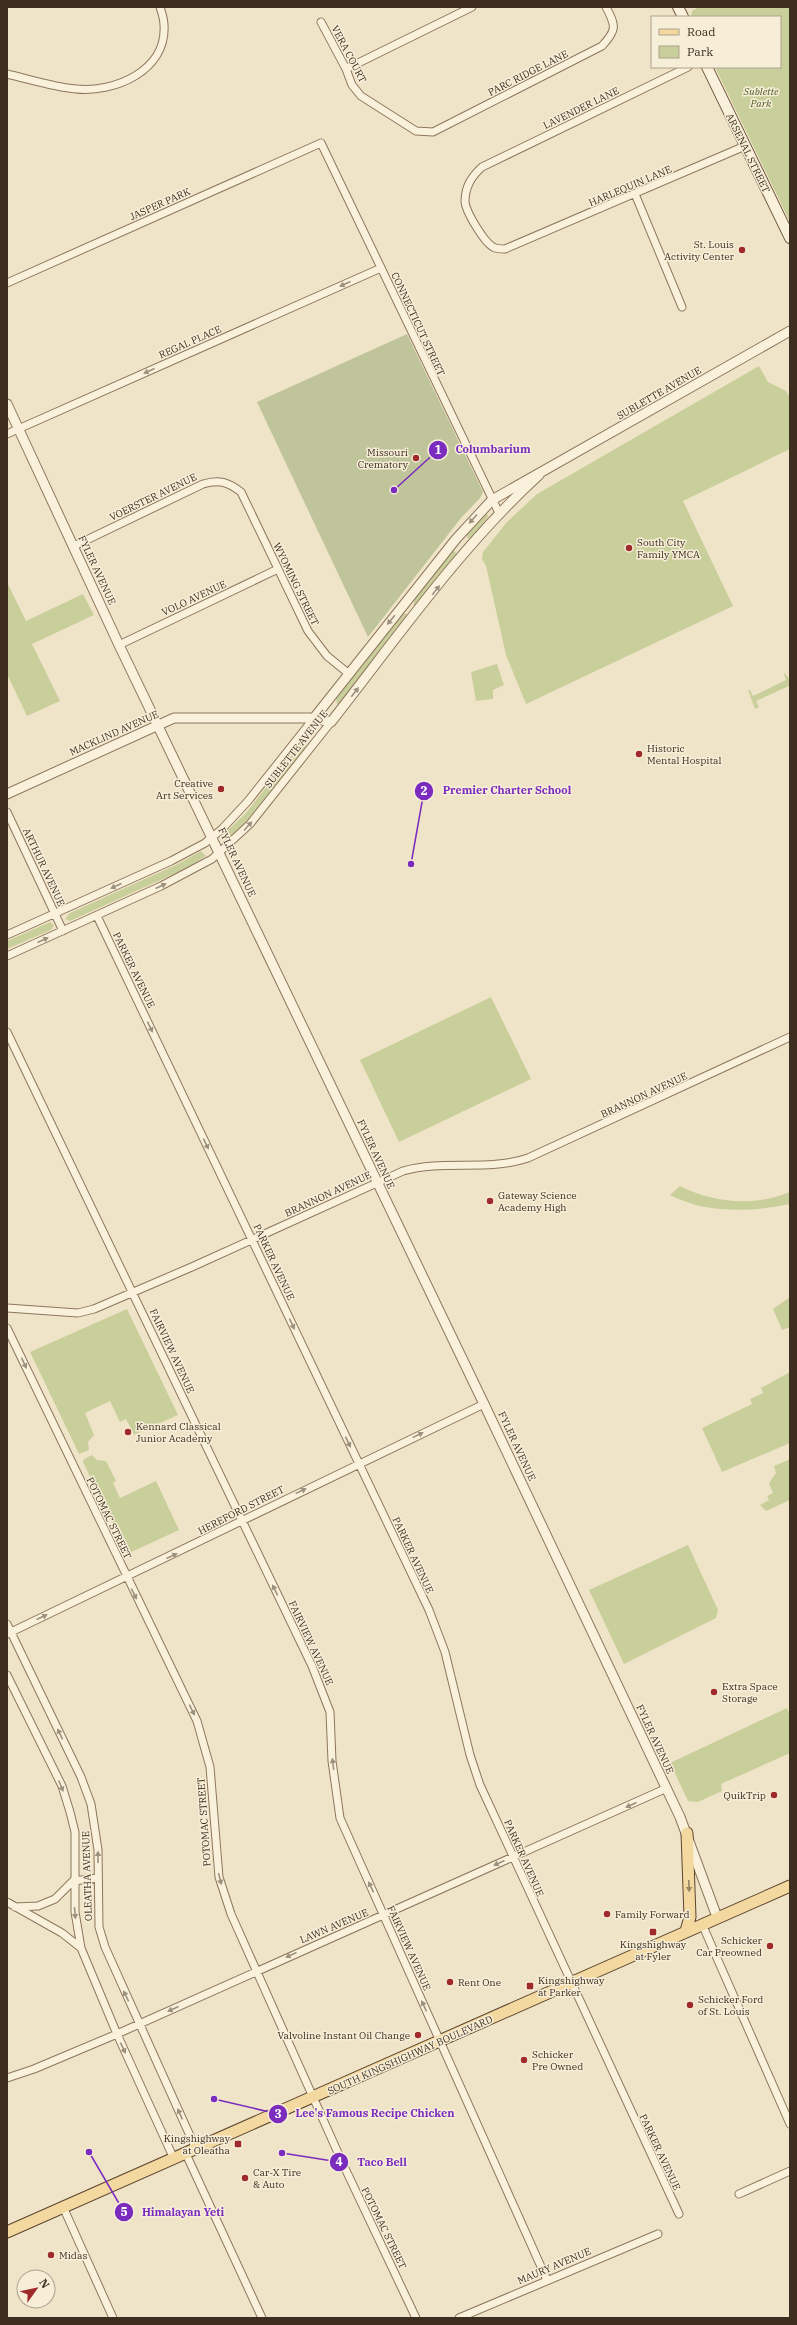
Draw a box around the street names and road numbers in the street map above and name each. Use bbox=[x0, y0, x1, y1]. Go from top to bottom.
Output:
street label: VERA COURT bbox=[328, 23, 370, 85]
street label: PARC RIDGE LANE bbox=[486, 47, 570, 99]
street label: LAVENDER LANE bbox=[541, 84, 621, 132]
street label: ARSENAL STREET bbox=[723, 111, 773, 195]
street label: HARLEQUIN LANE bbox=[587, 163, 673, 209]
street label: JASPER PARK bbox=[128, 185, 192, 223]
street label: CONNECTICUT STREET bbox=[388, 270, 448, 378]
street label: REGAL PLACE bbox=[157, 322, 223, 362]
street label: SUBLETTE AVENUE bbox=[615, 364, 703, 422]
street label: VOERSTER AVENUE bbox=[107, 470, 199, 524]
street label: FYLER AVENUE bbox=[75, 533, 119, 607]
street label: WYOMING STREET bbox=[270, 540, 322, 628]
street label: VOLO AVENUE bbox=[160, 577, 228, 619]
street label: MACKLIND AVENUE bbox=[67, 707, 161, 759]
street label: SUBLETTE AVENUE bbox=[262, 707, 330, 791]
street label: FYLER AVENUE bbox=[215, 825, 259, 899]
street label: ARTHUR AVENUE bbox=[20, 826, 68, 908]
street label: PARKER AVENUE bbox=[110, 930, 158, 1010]
street label: BRANNON AVENUE bbox=[599, 1069, 689, 1121]
street label: FYLER AVENUE bbox=[354, 1117, 398, 1191]
street label: BRANNON AVENUE bbox=[283, 1168, 373, 1220]
street label: PARKER AVENUE bbox=[251, 1222, 297, 1302]
street label: FAIRVIEW AVENUE bbox=[147, 1307, 197, 1395]
street label: FYLER AVENUE bbox=[495, 1409, 539, 1483]
street label: POTOMAC STREET bbox=[84, 1475, 135, 1561]
street label: HEREFORD STREET bbox=[196, 1482, 287, 1537]
street label: PARKER AVENUE bbox=[390, 1515, 436, 1595]
street label: FAIRVIEW AVENUE bbox=[286, 1599, 336, 1687]
street label: FYLER AVENUE bbox=[633, 1702, 677, 1776]
street label: POTOMAC STREET bbox=[194, 1776, 214, 1867]
street label: PARKER AVENUE bbox=[501, 1818, 547, 1898]
street label: OLEATHA AVENUE bbox=[79, 1831, 95, 1921]
street label: FAIRVIEW AVENUE bbox=[384, 1903, 434, 1993]
street label: LAWN AVENUE bbox=[298, 1906, 370, 1946]
street label: SOUTH KINGSHIGHWAY BOULEVARD bbox=[325, 2013, 495, 2097]
street label: PARKER AVENUE bbox=[637, 2112, 683, 2192]
street label: POTOMAC STREET bbox=[359, 2185, 410, 2271]
street label: MAURY AVENUE bbox=[515, 2245, 593, 2287]

